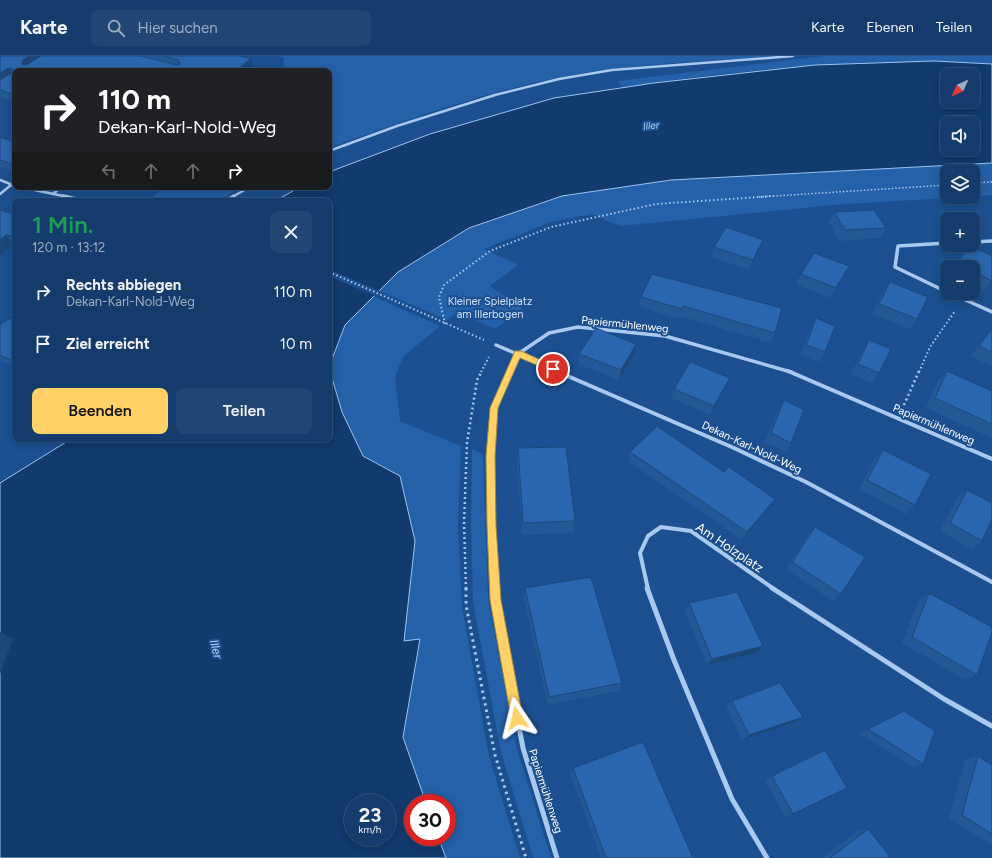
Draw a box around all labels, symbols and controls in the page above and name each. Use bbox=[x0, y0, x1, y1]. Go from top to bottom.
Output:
search box bbox=[91, 10, 371, 46]
text: Karte bbox=[20, 16, 67, 39]
icon: search bbox=[105, 17, 127, 39]
text: Hier suchen bbox=[137, 19, 218, 37]
text: Karte bbox=[811, 19, 844, 36]
text: Ebenen bbox=[866, 19, 914, 36]
text: Teilen bbox=[936, 19, 972, 36]
north arrow bbox=[940, 68, 980, 108]
map controls bbox=[940, 68, 980, 300]
text: 110 m bbox=[98, 82, 171, 116]
icon: right bbox=[32, 84, 84, 136]
text: Dekan-Karl-Nold-Weg bbox=[98, 116, 276, 138]
button: sound bbox=[940, 116, 980, 156]
water label: Iller bbox=[642, 118, 660, 133]
icon: left bbox=[98, 160, 120, 182]
icon: ahead bbox=[140, 160, 162, 182]
icon: ahead bbox=[182, 160, 204, 182]
icon: right bbox=[224, 160, 246, 182]
button: layers bbox=[940, 164, 980, 204]
text: 1 Min. bbox=[32, 210, 93, 239]
button: close bbox=[270, 211, 312, 253]
button: + bbox=[940, 212, 980, 252]
text: 120 m · 13:12 bbox=[32, 240, 105, 255]
button: − bbox=[940, 260, 980, 300]
text: Rechts abbiegen bbox=[66, 276, 181, 294]
icon: right bbox=[32, 281, 54, 303]
text: 110 m bbox=[274, 283, 312, 301]
text: Dekan-Karl-Nold-Weg bbox=[66, 294, 195, 309]
park label: Kleiner Spielplatz am Illerbogen bbox=[448, 295, 532, 321]
street label: Papiermühlenweg bbox=[581, 313, 669, 336]
icon: arrive bbox=[32, 333, 54, 355]
text: Ziel erreicht bbox=[66, 335, 150, 353]
text: 10 m bbox=[280, 335, 312, 353]
pin bbox=[536, 352, 570, 386]
icon: arrive bbox=[542, 358, 564, 380]
button: Beenden bbox=[32, 388, 168, 434]
button: Teilen bbox=[176, 388, 312, 434]
street label: Papiermühlenweg bbox=[891, 401, 977, 448]
street label: Dekan-Karl-Nold-Weg bbox=[700, 419, 804, 476]
street label: Am Holzplatz bbox=[693, 519, 766, 575]
water label: Iller bbox=[207, 638, 225, 661]
position arrow bbox=[496, 697, 538, 739]
street label: Papiermühlenweg bbox=[526, 747, 565, 835]
speed limit sign: 30 bbox=[404, 794, 456, 846]
text: 23 bbox=[359, 803, 381, 827]
text: km/h bbox=[359, 823, 381, 836]

